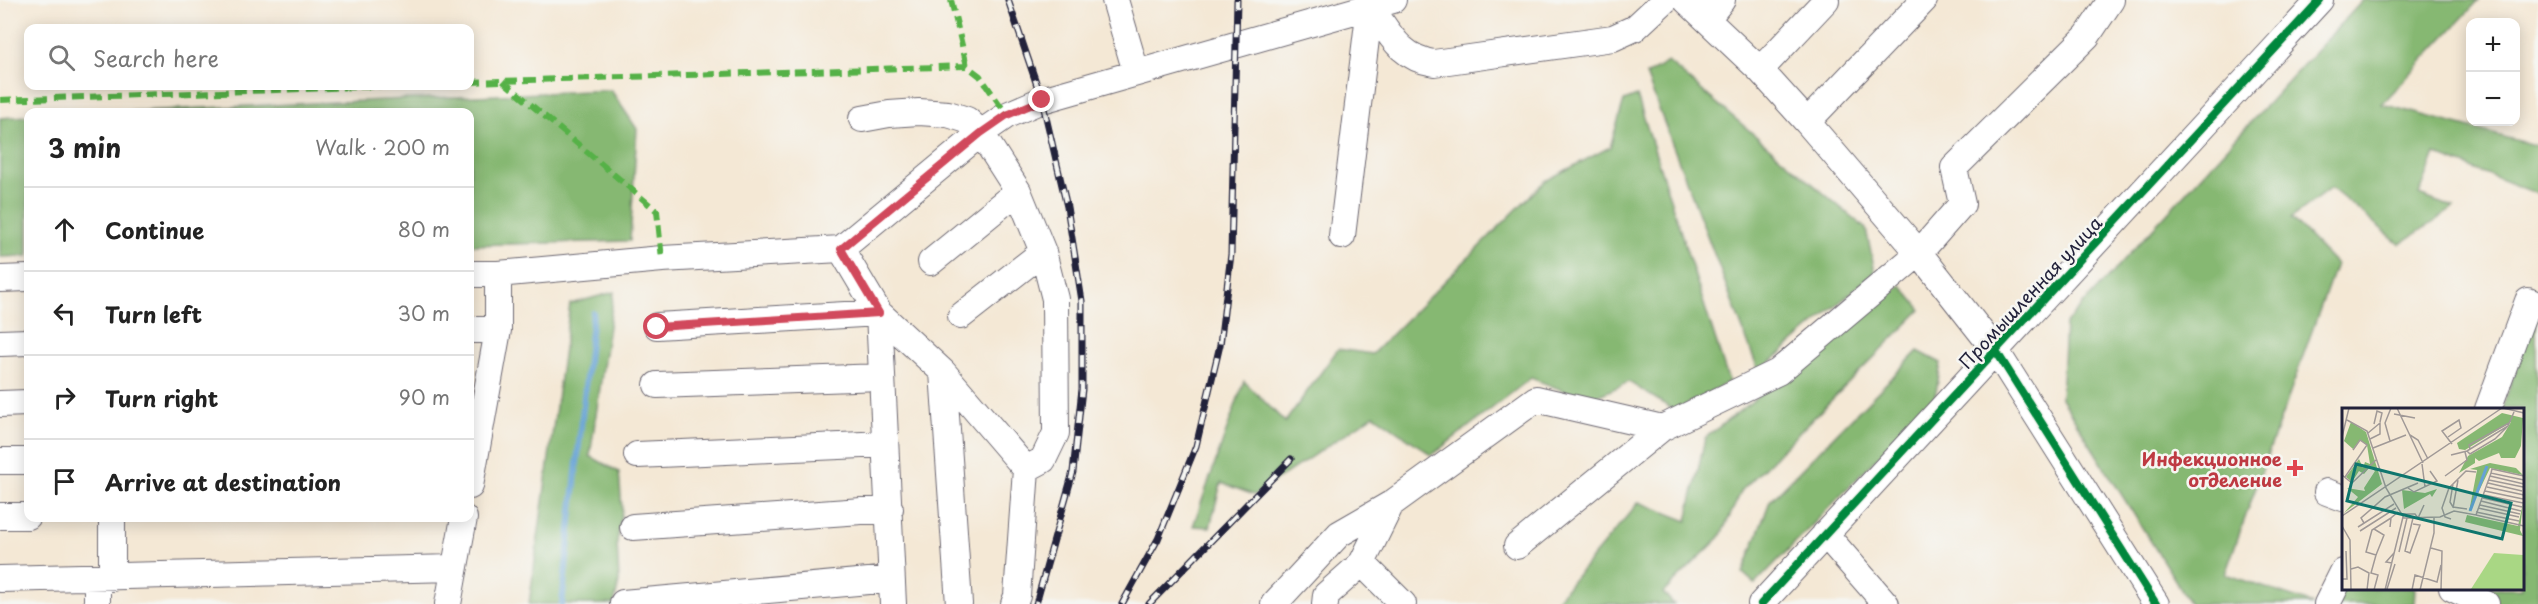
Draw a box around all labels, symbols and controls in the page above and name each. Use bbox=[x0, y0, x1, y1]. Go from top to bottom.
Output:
map controls bbox=[2466, 18, 2520, 126]
button: + bbox=[2466, 18, 2520, 72]
search box bbox=[24, 24, 474, 90]
icon: search bbox=[45, 41, 78, 74]
text: Search here bbox=[93, 41, 219, 74]
button: − bbox=[2466, 72, 2520, 126]
route end bbox=[1028, 86, 1054, 112]
text: 3 min bbox=[48, 128, 121, 167]
text: Walk · 200 m bbox=[315, 132, 450, 162]
street label: Промышленная улица bbox=[1952, 209, 2108, 374]
icon: ahead bbox=[48, 213, 81, 246]
text: Continue bbox=[105, 213, 204, 246]
text: 80 m bbox=[398, 214, 450, 244]
icon: left bbox=[48, 297, 81, 330]
text: Turn left bbox=[105, 297, 202, 330]
text: 30 m bbox=[397, 298, 450, 328]
route start bbox=[643, 313, 669, 339]
icon: right bbox=[48, 381, 81, 414]
text: Turn right bbox=[105, 381, 218, 414]
text: 90 m bbox=[399, 382, 450, 412]
inset map bbox=[2342, 408, 2523, 589]
place label: Инфекционное отделение bbox=[2142, 445, 2282, 493]
marker: Инфекционное отделение bbox=[2286, 459, 2304, 477]
icon: arrive bbox=[48, 465, 81, 498]
text: Arrive at destination bbox=[105, 465, 341, 498]

